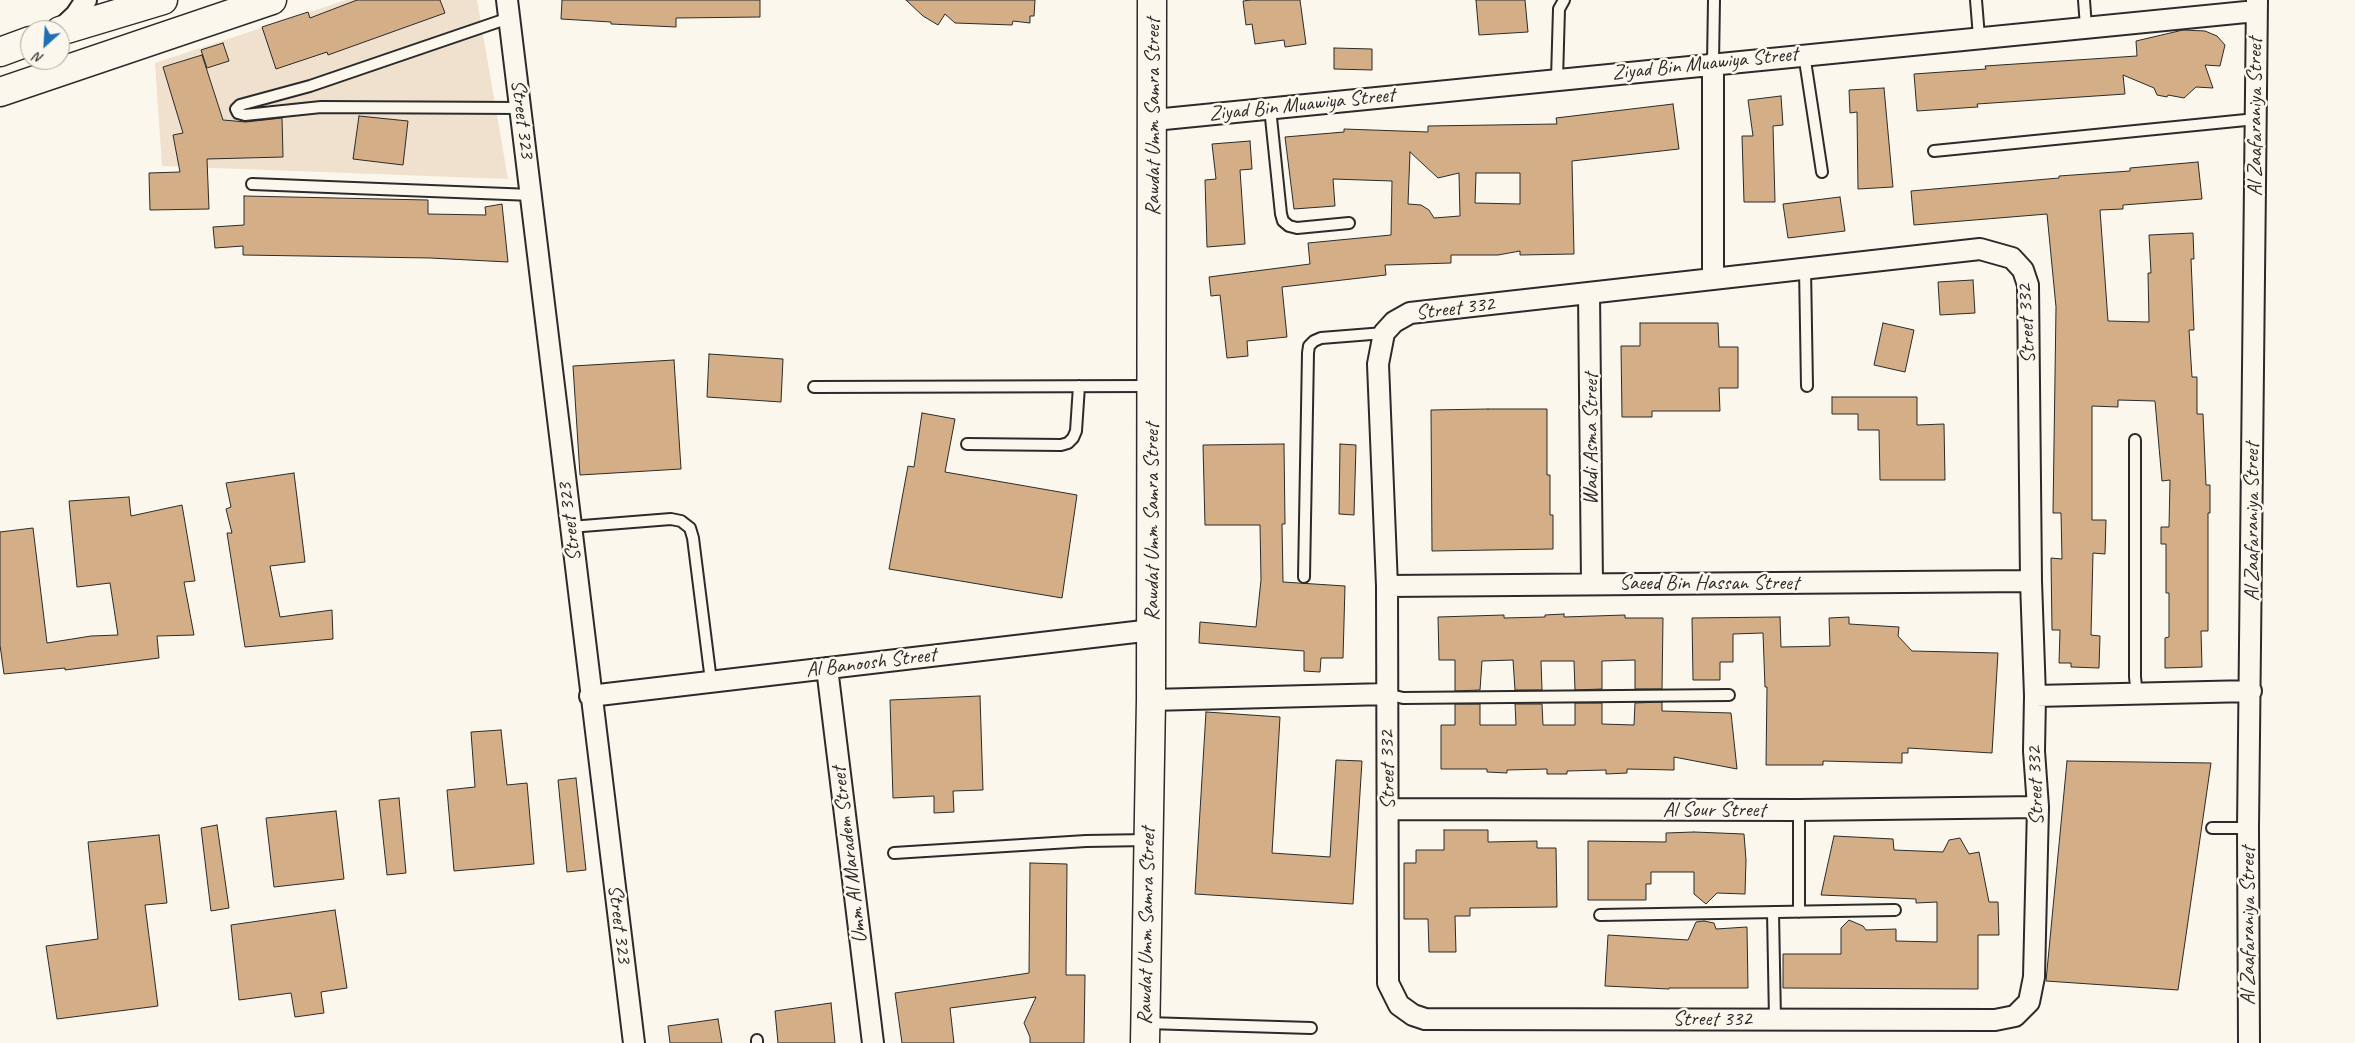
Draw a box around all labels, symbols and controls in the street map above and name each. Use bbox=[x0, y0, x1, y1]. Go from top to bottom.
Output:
street label: Rawdat Umm Samra Street bbox=[1140, 18, 1166, 216]
north arrow bbox=[20, 20, 70, 70]
street label: Al Zaafaraniya Street bbox=[2242, 38, 2268, 196]
street label: Ziyad Bin Muawiya Street bbox=[1611, 42, 1799, 86]
text: N bbox=[31, 48, 46, 68]
street label: Street 323 bbox=[505, 78, 539, 160]
street label: Ziyad Bin Muawiya Street bbox=[1208, 83, 1396, 127]
street label: Street 332 bbox=[2012, 284, 2042, 364]
street label: Street 332 bbox=[1414, 292, 1496, 326]
street label: Wadi Asma Street bbox=[1578, 373, 1604, 505]
street label: Rawdat Umm Samra Street bbox=[1139, 423, 1165, 621]
street label: Al Zaafaraniya Street bbox=[2239, 443, 2265, 601]
street label: Street 323 bbox=[553, 481, 587, 563]
street label: Saeed Bin Hassan Street bbox=[1619, 570, 1799, 596]
street label: Al Banoosh Street bbox=[804, 643, 938, 683]
street label: Street 332 bbox=[1375, 730, 1401, 810]
street label: Street 332 bbox=[2022, 746, 2050, 826]
street label: Umm Al Maradem Street bbox=[827, 765, 873, 945]
street label: Al Sour Street bbox=[1663, 797, 1765, 823]
street label: Rawdat Umm Samra Street bbox=[1133, 827, 1161, 1025]
street label: Al Zaafaraniya Street bbox=[2235, 847, 2261, 1005]
street label: Street 323 bbox=[602, 883, 636, 965]
street label: Street 332 bbox=[1672, 1006, 1752, 1032]

